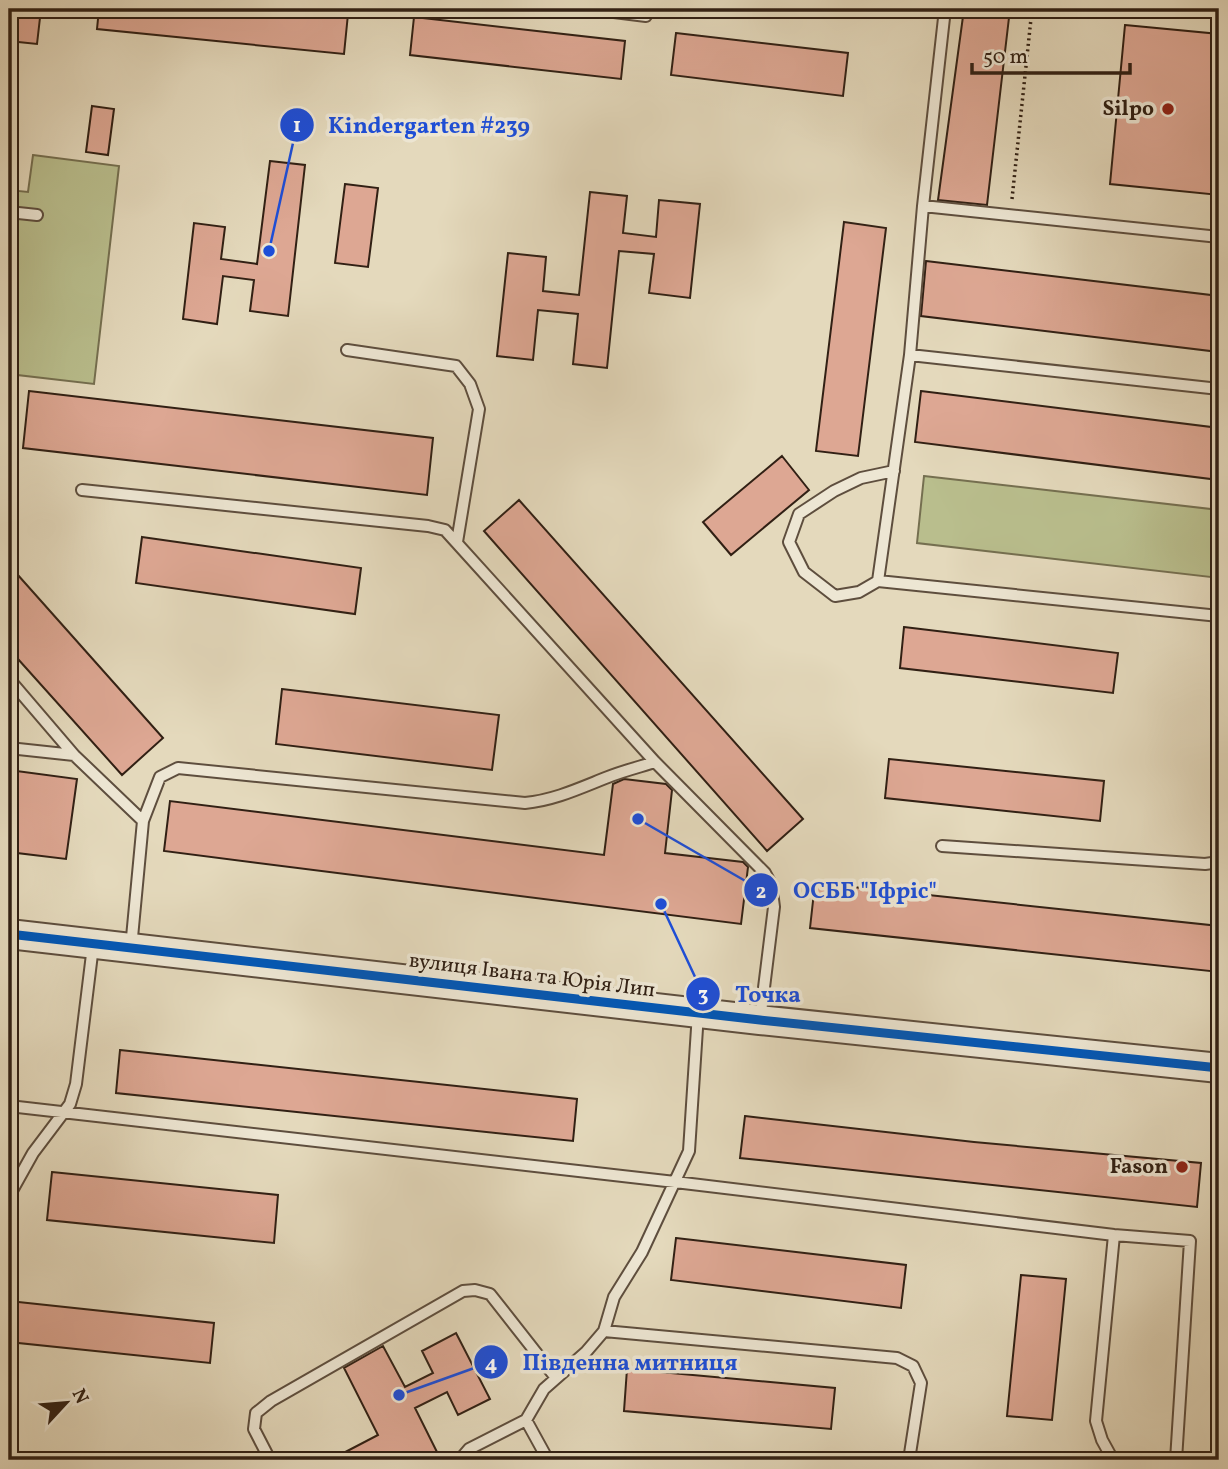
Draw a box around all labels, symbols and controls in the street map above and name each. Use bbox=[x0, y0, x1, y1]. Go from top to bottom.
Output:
scale bar bbox=[972, 32, 1130, 76]
text: 50 m bbox=[983, 43, 1028, 72]
place label: Silpo bbox=[1102, 95, 1154, 124]
marker: Silpo bbox=[1160, 101, 1176, 117]
callout: Kindergarten #239 bbox=[279, 103, 544, 147]
text: Kindergarten #239 bbox=[328, 111, 530, 143]
text: 1 bbox=[293, 112, 301, 141]
callout: ОСББ "Іфріс" bbox=[744, 868, 951, 912]
text: ОСББ "Іфріс" bbox=[793, 876, 937, 908]
text: 2 bbox=[756, 878, 766, 907]
street label: вулиця Івана та Юрія Лип bbox=[407, 947, 657, 1005]
callout: Точка bbox=[686, 972, 815, 1016]
text: Точка bbox=[735, 980, 801, 1012]
text: 3 bbox=[698, 981, 708, 1010]
place label: Fason bbox=[1110, 1153, 1168, 1182]
marker: Fason bbox=[1174, 1159, 1190, 1175]
callout: Південна митниця bbox=[473, 1340, 751, 1384]
text: Південна митниця bbox=[522, 1348, 738, 1380]
text: 4 bbox=[485, 1350, 498, 1379]
north arrow bbox=[32, 1368, 102, 1438]
text: N bbox=[65, 1385, 94, 1409]

